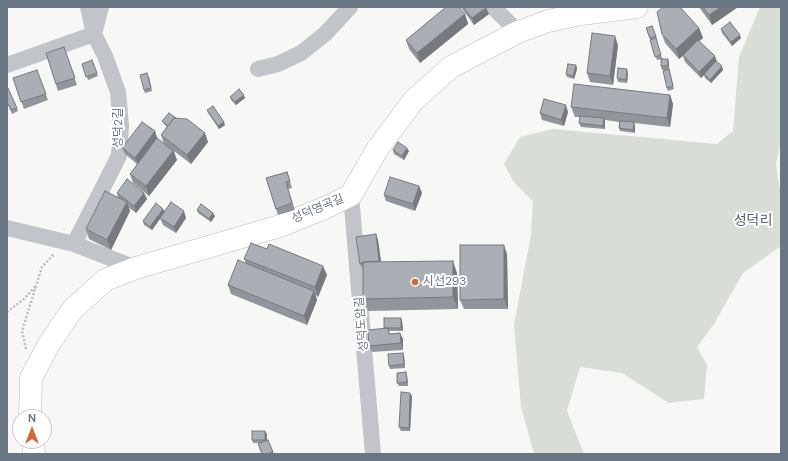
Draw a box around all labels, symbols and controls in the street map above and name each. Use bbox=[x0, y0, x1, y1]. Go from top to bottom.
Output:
street label: 성덕2길 bbox=[112, 108, 126, 148]
street label: 성덕영곡길 bbox=[290, 192, 346, 226]
district label: 성덕리 bbox=[734, 213, 772, 229]
place label: 시선293 bbox=[423, 275, 466, 289]
marker: 시선293 bbox=[410, 277, 420, 287]
street label: 성덕도암길 bbox=[352, 296, 372, 352]
north arrow bbox=[12, 409, 52, 449]
text: N bbox=[28, 411, 36, 425]

